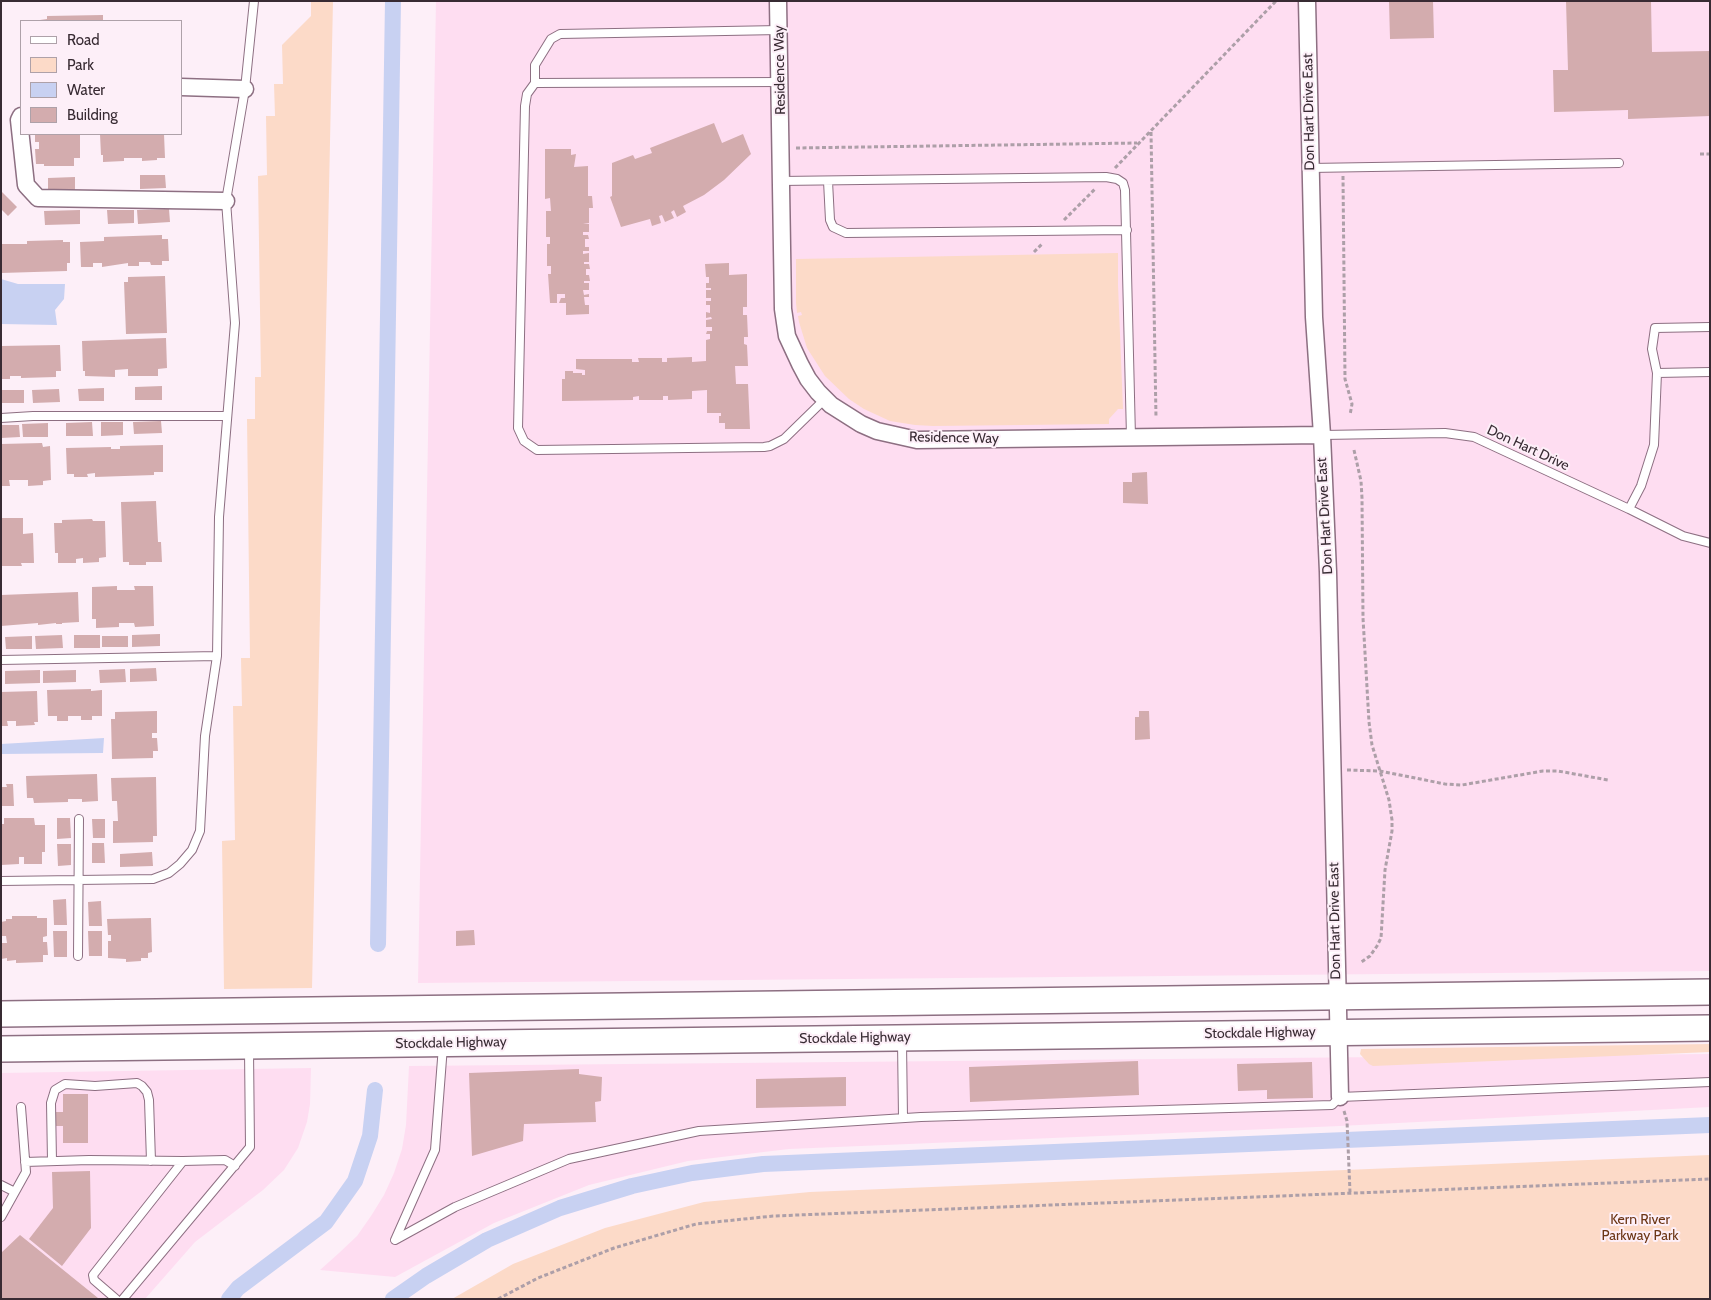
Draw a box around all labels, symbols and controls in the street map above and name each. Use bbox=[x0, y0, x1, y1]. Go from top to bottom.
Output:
legend bbox=[20, 20, 182, 135]
street label: Residence Way bbox=[771, 25, 789, 115]
text: Road bbox=[67, 31, 100, 49]
street label: Don Hart Drive East bbox=[1300, 53, 1318, 171]
text: Park bbox=[67, 56, 94, 74]
text: Water bbox=[67, 81, 105, 99]
text: Building bbox=[67, 106, 118, 124]
street label: Don Hart Drive bbox=[1484, 422, 1572, 474]
street label: Residence Way bbox=[909, 429, 999, 447]
street label: Don Hart Drive East bbox=[1314, 457, 1336, 575]
street label: Don Hart Drive East bbox=[1326, 862, 1344, 980]
street label: Stockdale Highway bbox=[1204, 1024, 1316, 1042]
street label: Stockdale Highway bbox=[799, 1029, 911, 1047]
street label: Stockdale Highway bbox=[395, 1034, 507, 1052]
park label: Kern River Parkway Park bbox=[1601, 1212, 1679, 1244]

